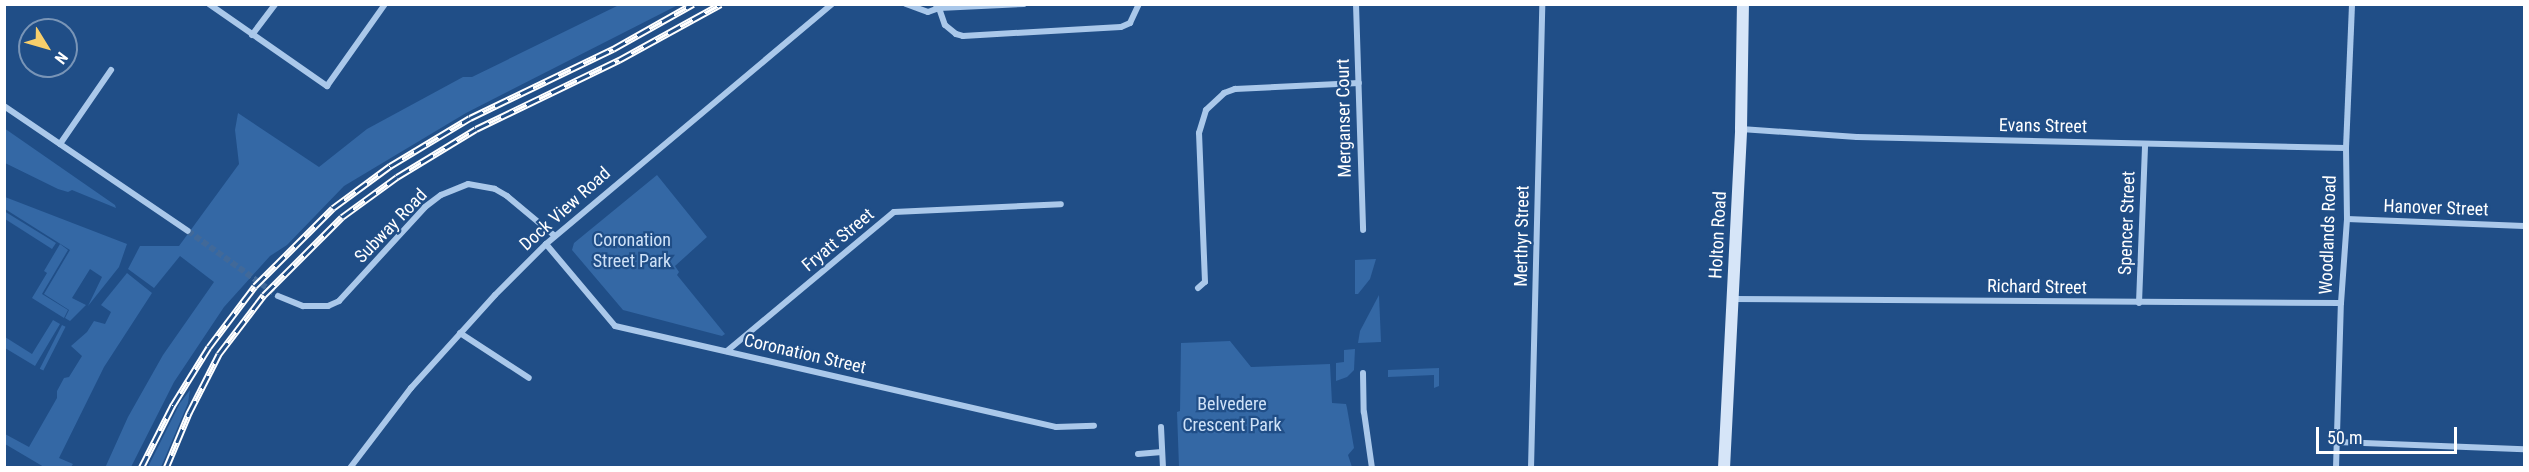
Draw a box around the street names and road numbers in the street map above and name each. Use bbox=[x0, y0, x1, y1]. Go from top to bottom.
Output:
street label: Merganser Court bbox=[1332, 58, 1356, 178]
street label: Evans Street bbox=[1999, 114, 2087, 138]
street label: Dock View Road bbox=[515, 163, 615, 255]
street label: Spencer Street bbox=[2114, 171, 2140, 275]
street label: Woodlands Road bbox=[2315, 175, 2341, 295]
street label: Subway Road bbox=[350, 184, 432, 268]
street label: Merthyr Street bbox=[1510, 185, 1534, 287]
street label: Holton Road bbox=[1705, 191, 1731, 279]
street label: Hanover Street bbox=[2383, 195, 2489, 221]
street label: Fryatt Street bbox=[798, 204, 878, 276]
street label: Richard Street bbox=[1987, 275, 2087, 299]
street label: Coronation Street bbox=[742, 329, 868, 379]

